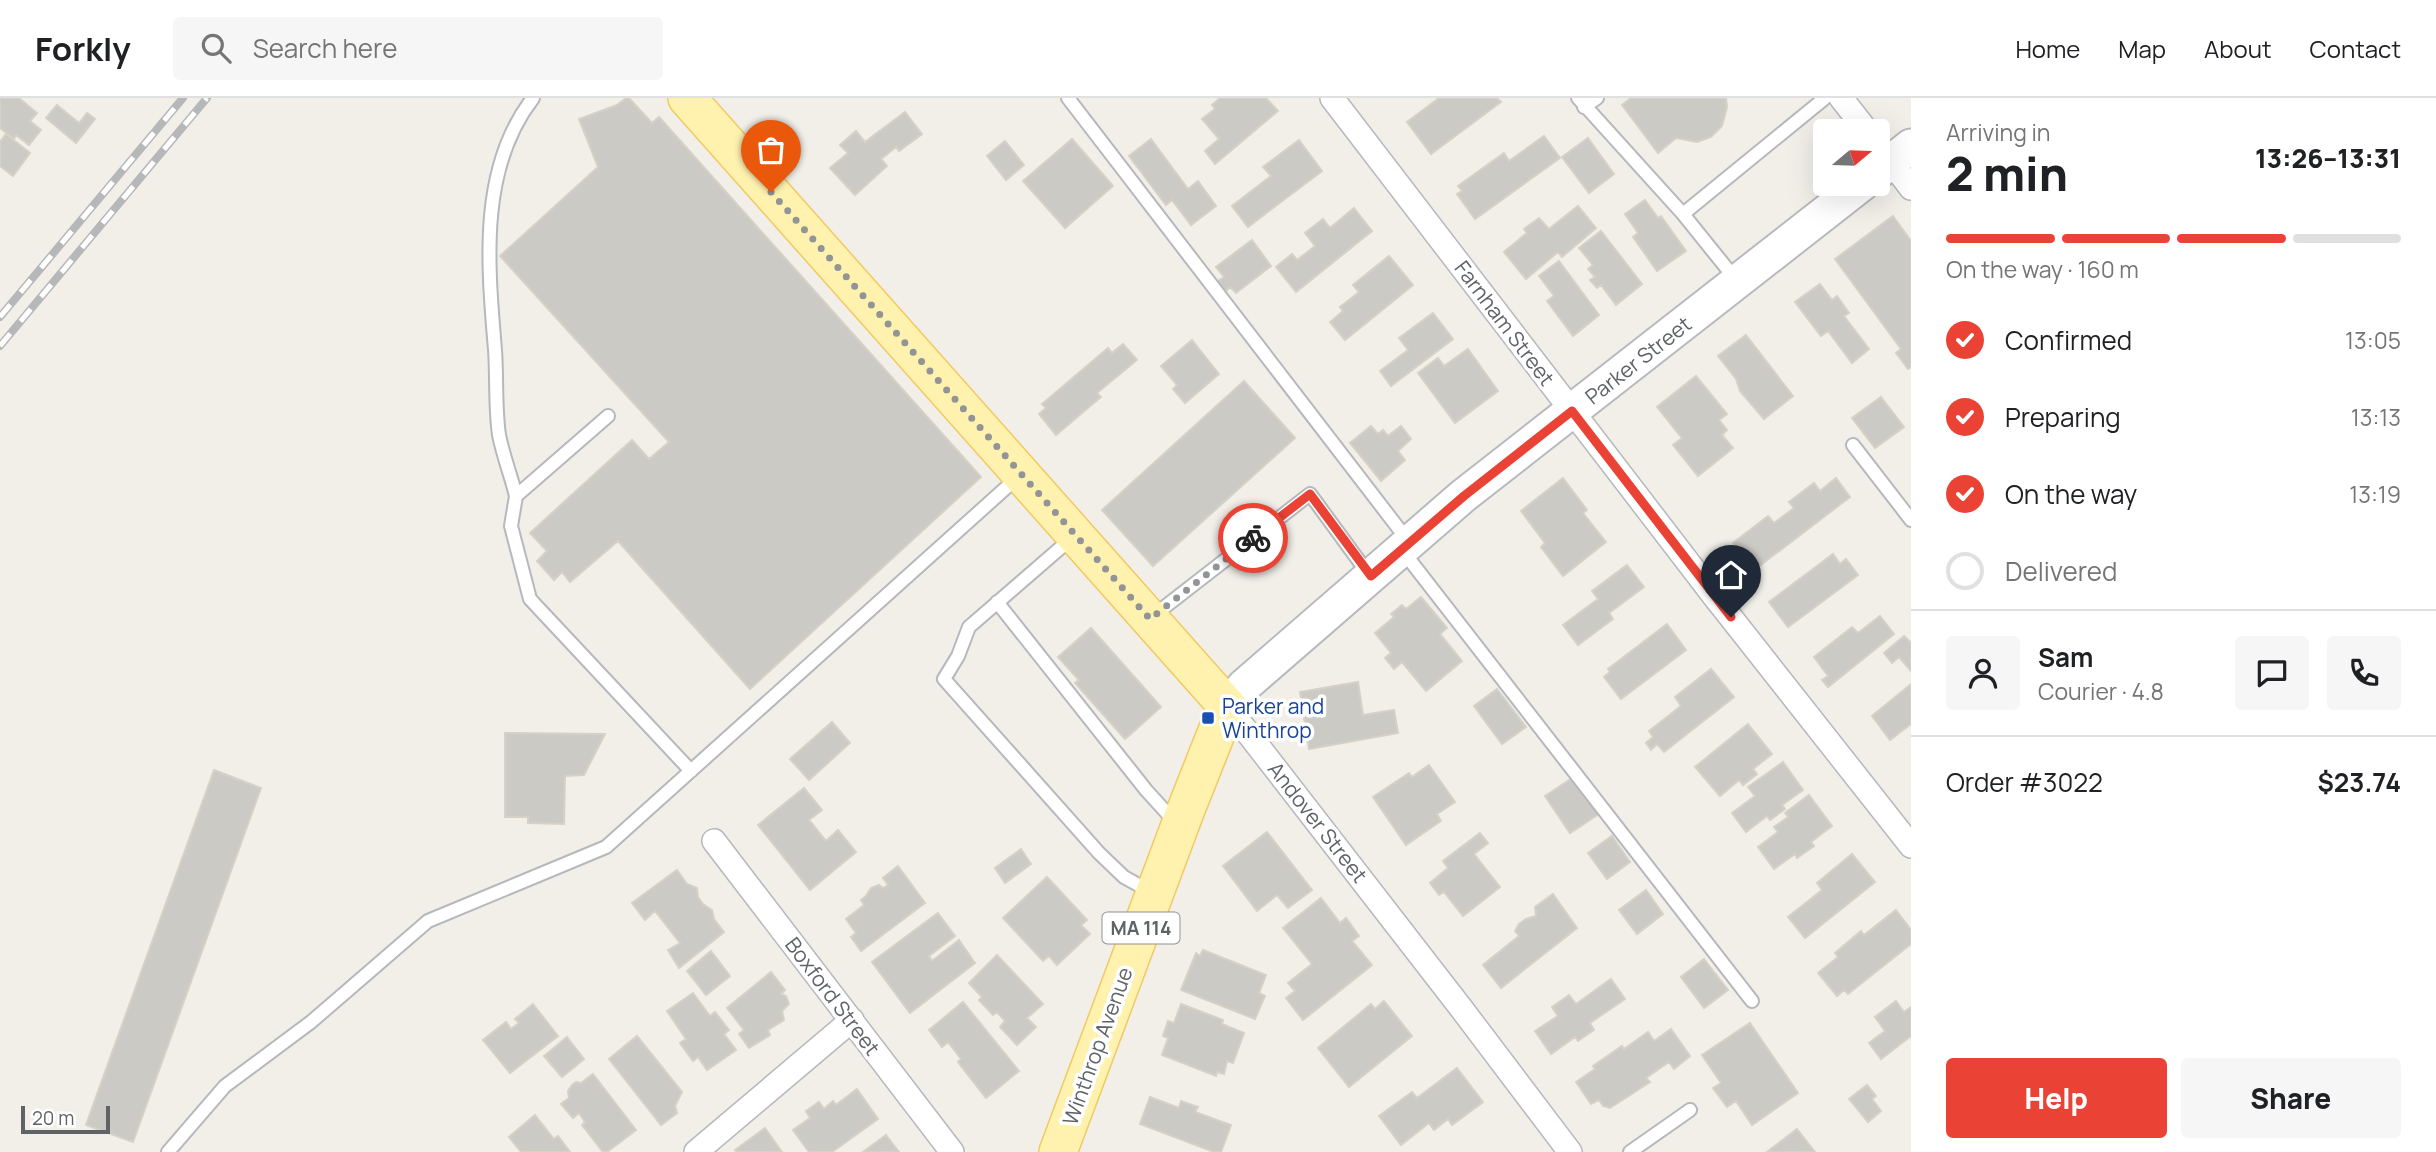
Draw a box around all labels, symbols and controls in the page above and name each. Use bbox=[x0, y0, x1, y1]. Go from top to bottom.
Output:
search box bbox=[173, 17, 663, 80]
text: Forkly bbox=[35, 26, 131, 71]
icon: search bbox=[197, 29, 235, 67]
text: Search here bbox=[253, 30, 397, 66]
text: Home bbox=[2015, 32, 2080, 65]
text: Map bbox=[2118, 32, 2166, 65]
text: About bbox=[2204, 32, 2272, 65]
text: Contact bbox=[2310, 32, 2401, 65]
text: Arriving in bbox=[1946, 116, 2051, 148]
north arrow bbox=[1813, 119, 1890, 196]
map controls bbox=[1813, 119, 1890, 196]
pin bbox=[741, 120, 801, 192]
icon: bag bbox=[752, 131, 790, 169]
text: 13:26–13:31 bbox=[2255, 140, 2401, 176]
text: 2 min bbox=[1946, 142, 2068, 205]
text: On the way · 160 m bbox=[1946, 253, 2139, 285]
street label: Farnham Street bbox=[1449, 255, 1561, 391]
street label: Parker Street bbox=[1579, 310, 1697, 410]
icon: check bbox=[1946, 321, 1984, 359]
text: Confirmed bbox=[2005, 322, 2132, 358]
text: 13:05 bbox=[2345, 324, 2401, 356]
icon: check bbox=[1946, 398, 1984, 436]
text: Preparing bbox=[2005, 399, 2121, 435]
text: 13:13 bbox=[2351, 401, 2401, 433]
icon: check bbox=[1946, 475, 1984, 513]
text: On the way bbox=[2005, 476, 2137, 512]
text: 13:19 bbox=[2349, 478, 2401, 510]
courier bbox=[1218, 503, 1288, 573]
icon: bike bbox=[1234, 519, 1272, 557]
pin bbox=[1701, 545, 1761, 617]
text: Delivered bbox=[2005, 553, 2117, 589]
icon: home bbox=[1712, 556, 1750, 594]
button: person bbox=[1946, 636, 2020, 710]
button: chat bbox=[2235, 636, 2309, 710]
button: phone bbox=[2327, 636, 2401, 710]
text: Sam bbox=[2038, 639, 2093, 675]
text: Courier · 4.8 bbox=[2038, 675, 2164, 707]
place label: Parker and Winthrop bbox=[1222, 692, 1324, 744]
marker: Parker and Winthrop bbox=[1200, 710, 1216, 726]
street label: Andover Street bbox=[1262, 756, 1374, 888]
text: Order #3022 bbox=[1946, 764, 2103, 800]
text: $23.74 bbox=[2318, 764, 2401, 800]
road number: MA 114 bbox=[1102, 912, 1180, 944]
street label: Boxford Street bbox=[779, 931, 887, 1061]
street label: Winthrop Avenue bbox=[1055, 963, 1139, 1129]
button: Help bbox=[1946, 1058, 2167, 1138]
button: Share bbox=[2181, 1058, 2401, 1138]
scale bar bbox=[21, 1103, 110, 1135]
text: 20 m bbox=[32, 1105, 74, 1131]

